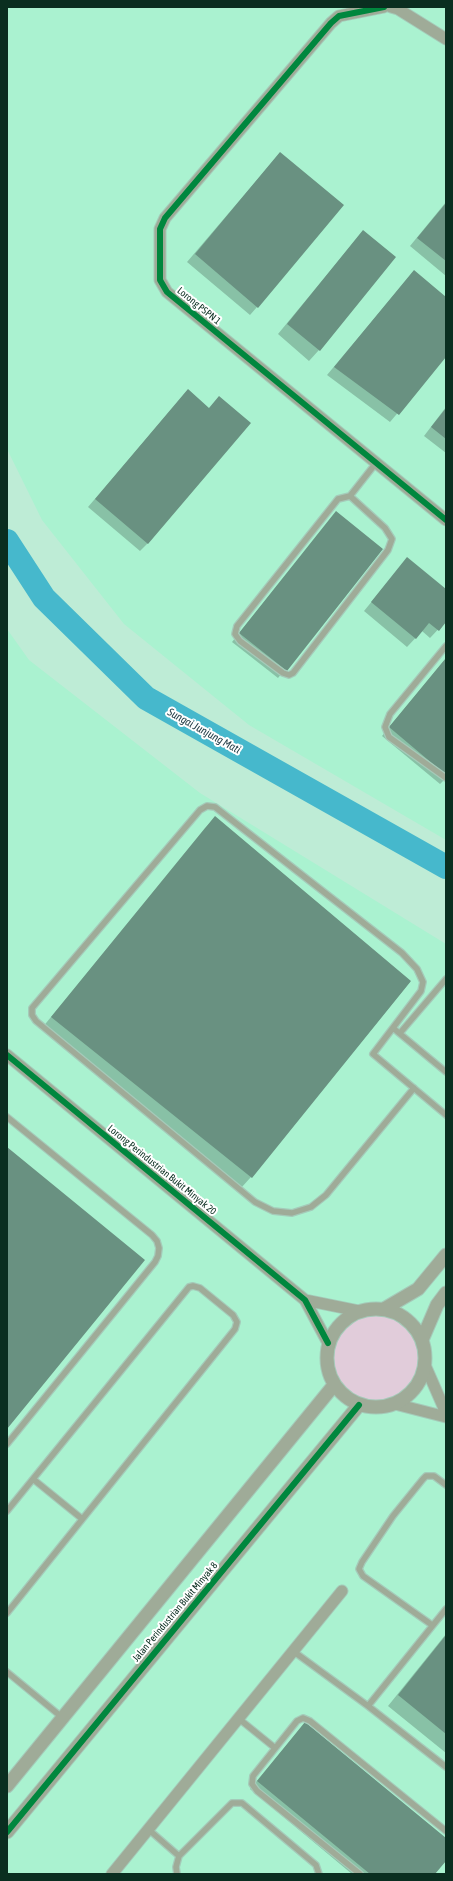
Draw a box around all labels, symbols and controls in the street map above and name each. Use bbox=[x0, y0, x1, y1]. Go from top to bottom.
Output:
street label: Lorong PSPN 1 bbox=[175, 285, 223, 327]
water label: Sungai Junjung Mati bbox=[165, 705, 243, 757]
street label: Lorong Perindustrian Bukit Minyak 20 bbox=[105, 1122, 219, 1218]
street label: Jalan Perindustrian Bukit Minyak 8 bbox=[130, 1560, 220, 1664]

